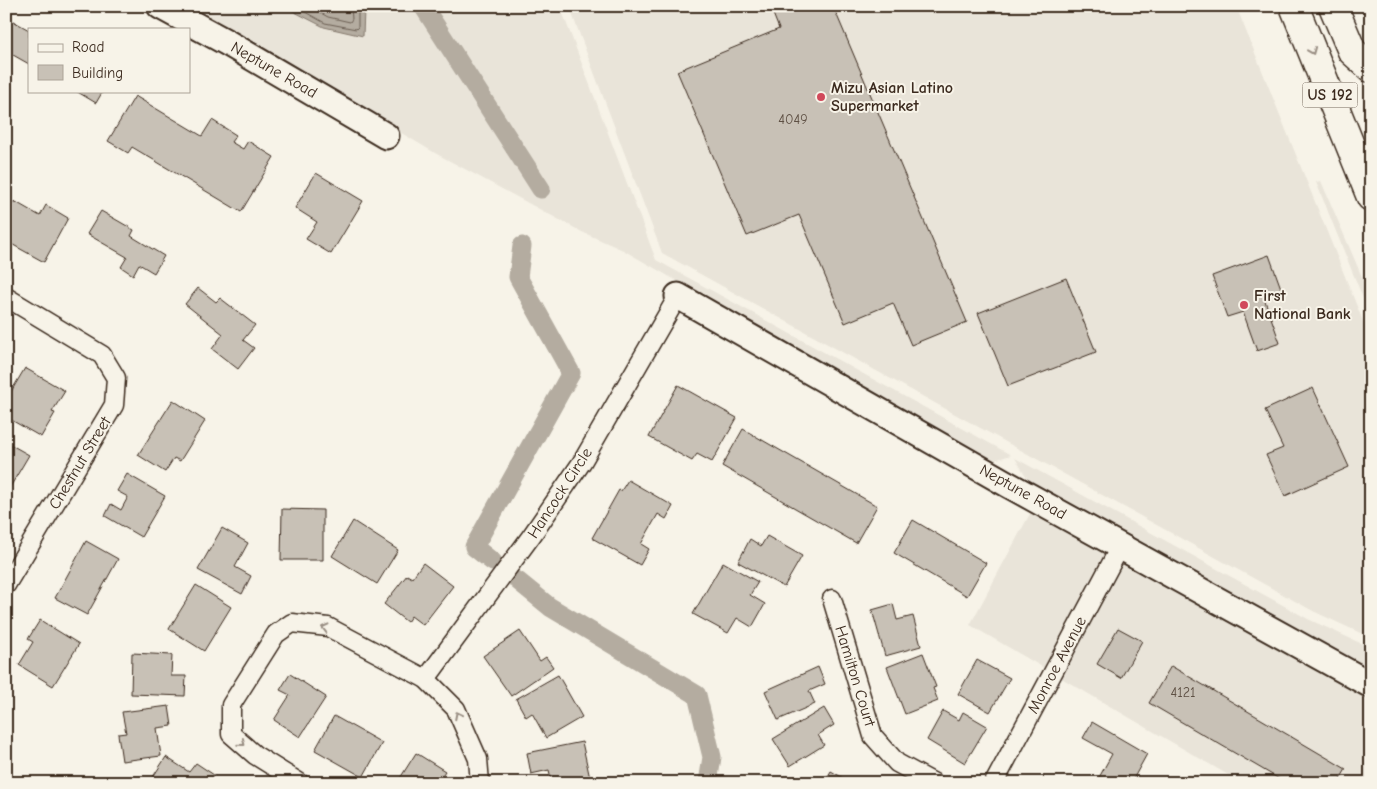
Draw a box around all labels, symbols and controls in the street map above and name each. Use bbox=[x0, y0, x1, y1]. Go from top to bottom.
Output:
legend bbox=[28, 28, 190, 92]
text: Road bbox=[72, 38, 104, 56]
street label: Neptune Road bbox=[228, 38, 320, 102]
one-way arrow bbox=[1307, 47, 1317, 55]
text: Building bbox=[72, 64, 123, 82]
place label: Mizu Asian Latino Supermarket bbox=[831, 79, 953, 115]
road number: US 192 bbox=[1302, 82, 1358, 108]
marker: Mizu Asian Latino Supermarket bbox=[815, 91, 827, 103]
house number: 4049 bbox=[778, 111, 808, 128]
place label: First National Bank bbox=[1254, 287, 1351, 323]
marker: First National Bank bbox=[1238, 299, 1250, 311]
street label: Chestnut Street bbox=[45, 413, 115, 512]
street label: Hancock Circle bbox=[524, 444, 596, 542]
street label: Neptune Road bbox=[976, 461, 1070, 523]
street label: Monroe Avenue bbox=[1024, 613, 1090, 717]
one-way arrow bbox=[320, 623, 329, 634]
street label: Hamilton Court bbox=[831, 623, 879, 729]
house number: 4121 bbox=[1170, 684, 1196, 701]
one-way arrow bbox=[454, 711, 464, 720]
one-way arrow bbox=[236, 738, 245, 747]

